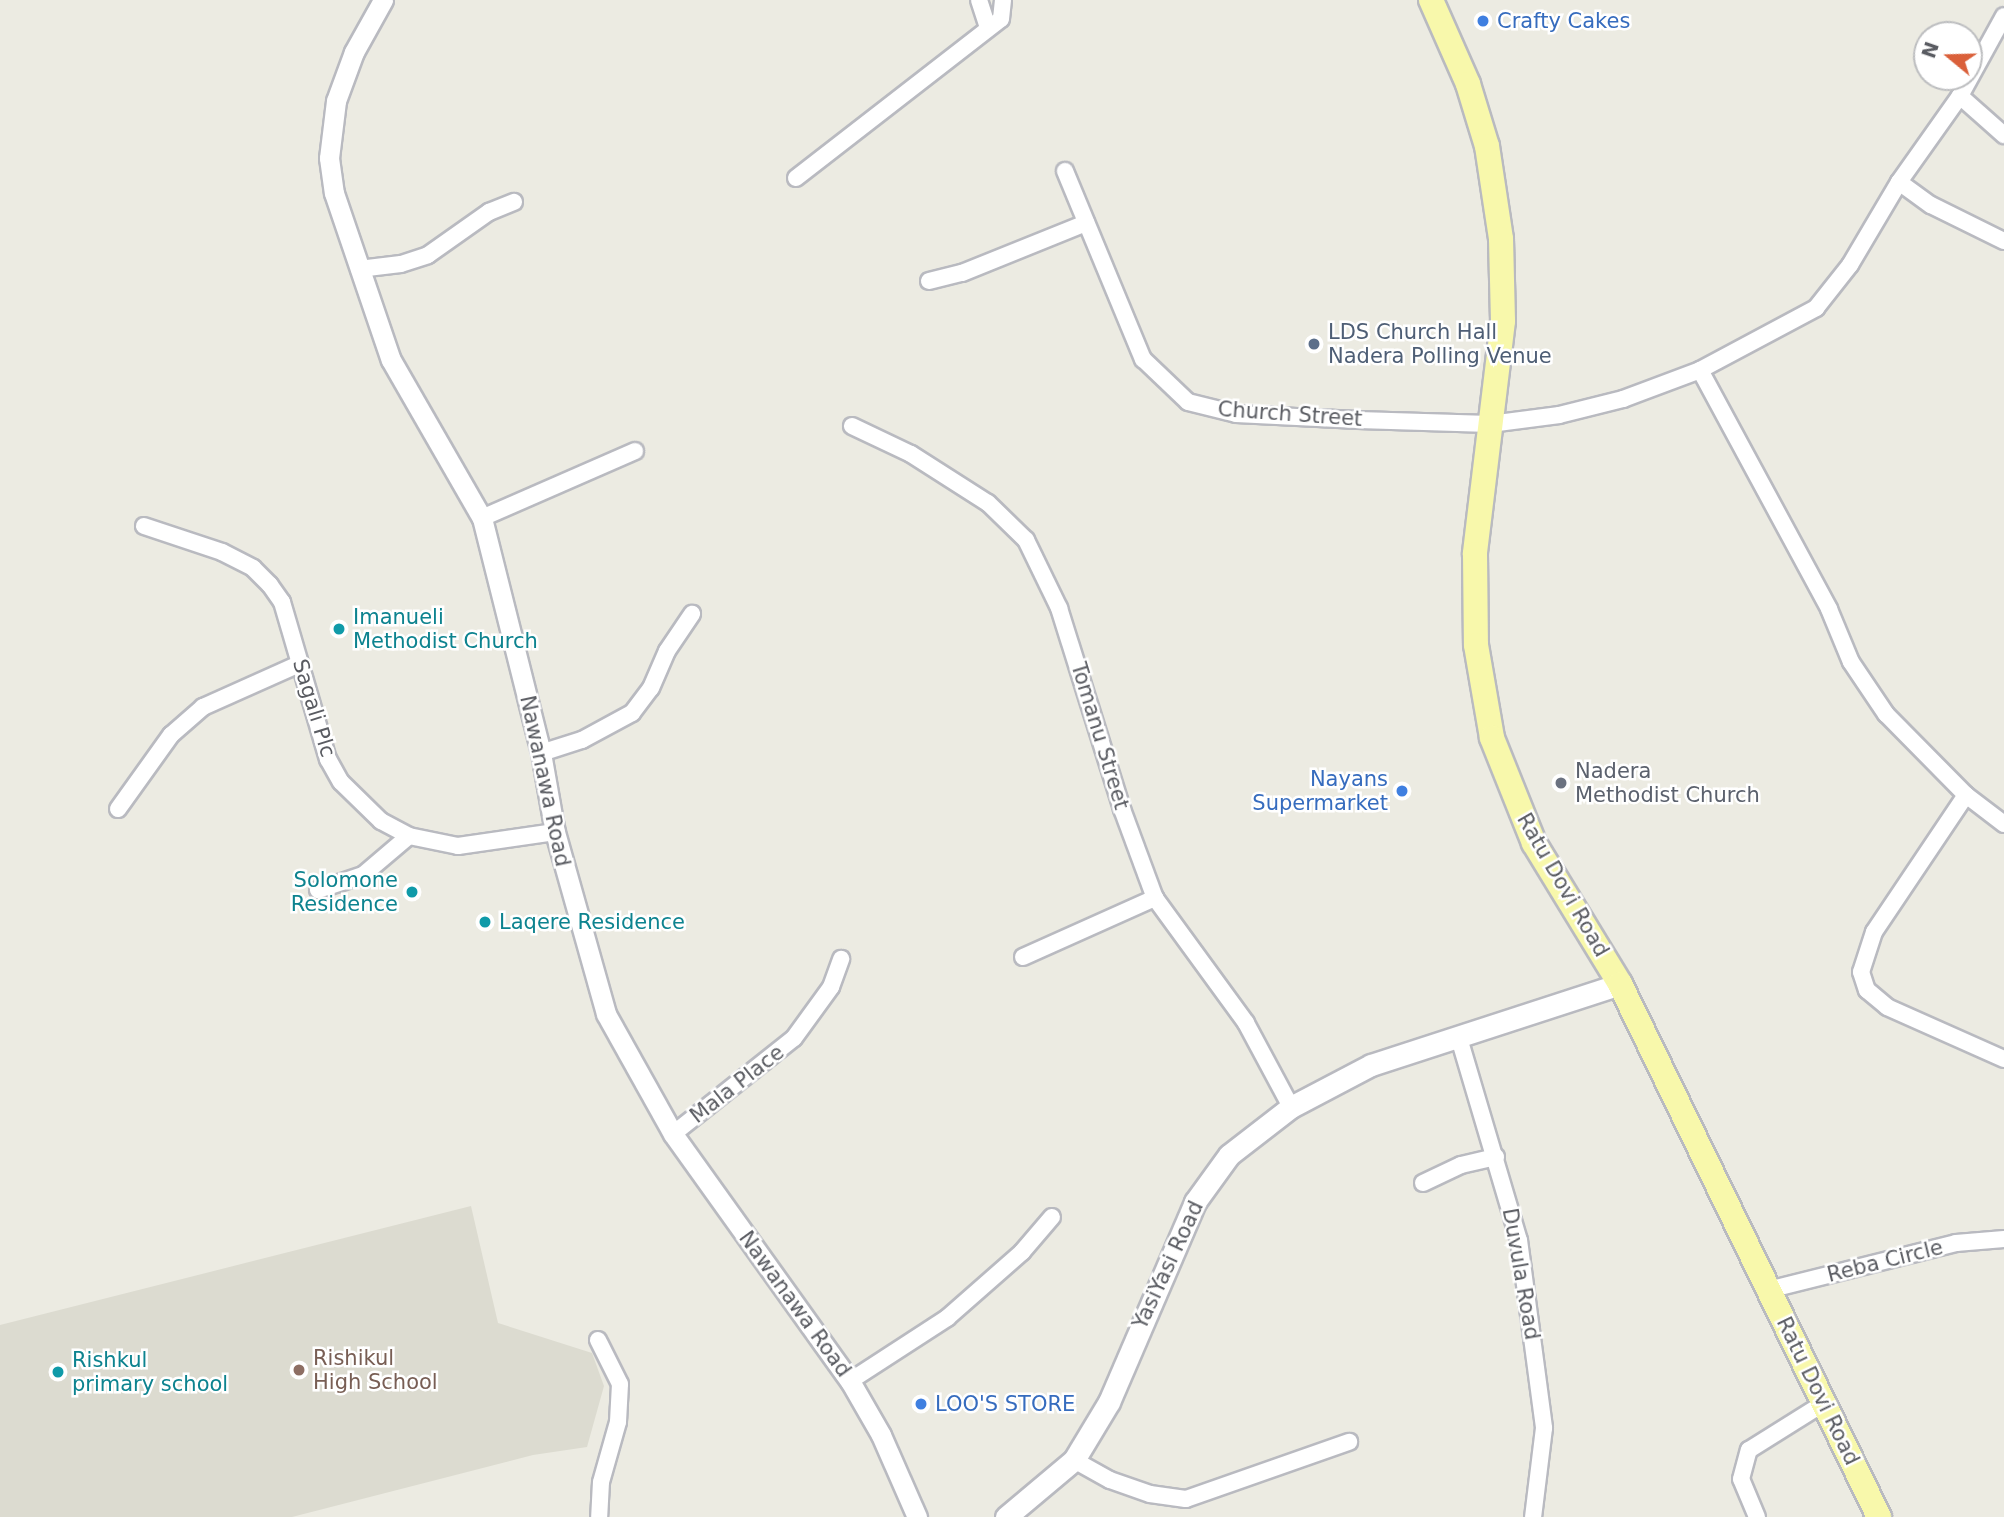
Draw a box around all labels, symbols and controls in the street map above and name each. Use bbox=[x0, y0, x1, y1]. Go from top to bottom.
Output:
place label: Crafty Cakes bbox=[1497, 8, 1630, 34]
marker: Crafty Cakes bbox=[1475, 13, 1491, 29]
north arrow bbox=[1913, 21, 1983, 91]
text: N bbox=[1917, 39, 1943, 61]
place label: LDS Church Hall Nadera Polling Venue bbox=[1328, 319, 1552, 369]
marker: LDS Church Hall Nadera Polling Venue bbox=[1306, 336, 1322, 352]
street label: Church Street bbox=[1217, 396, 1363, 432]
place label: Imanueli Methodist Church bbox=[353, 604, 538, 654]
marker: Imanueli Methodist Church bbox=[331, 621, 347, 637]
street label: Sagali Plc bbox=[287, 656, 341, 760]
street label: Tomanu Street bbox=[1066, 659, 1134, 813]
street label: Nawanawa Road bbox=[515, 693, 575, 869]
place label: Nadera Methodist Church bbox=[1575, 758, 1760, 808]
place label: Nayans Supermarket bbox=[1252, 766, 1388, 816]
marker: Nadera Methodist Church bbox=[1553, 775, 1569, 791]
marker: Nayans Supermarket bbox=[1394, 783, 1410, 799]
street label: Ratu Dovi Road bbox=[1512, 809, 1614, 961]
place label: Solomone Residence bbox=[291, 867, 398, 917]
marker: Solomone Residence bbox=[404, 884, 420, 900]
place label: Laqere Residence bbox=[499, 909, 685, 935]
marker: Laqere Residence bbox=[477, 914, 493, 930]
street label: Mala Place bbox=[685, 1040, 789, 1128]
street label: YasiYasi Road bbox=[1127, 1197, 1209, 1333]
street label: Duvula Road bbox=[1497, 1206, 1545, 1342]
street label: Nawanawa Road bbox=[734, 1226, 856, 1382]
street label: Reba Circle bbox=[1825, 1234, 1945, 1288]
street label: Ratu Dovi Road bbox=[1771, 1313, 1865, 1469]
place label: Rishikul High School bbox=[313, 1345, 438, 1395]
place label: Rishkul primary school bbox=[72, 1347, 228, 1397]
marker: Rishikul High School bbox=[291, 1362, 307, 1378]
marker: Rishkul primary school bbox=[50, 1364, 66, 1380]
place label: LOO'S STORE bbox=[935, 1391, 1075, 1417]
marker: LOO'S STORE bbox=[913, 1396, 929, 1412]

